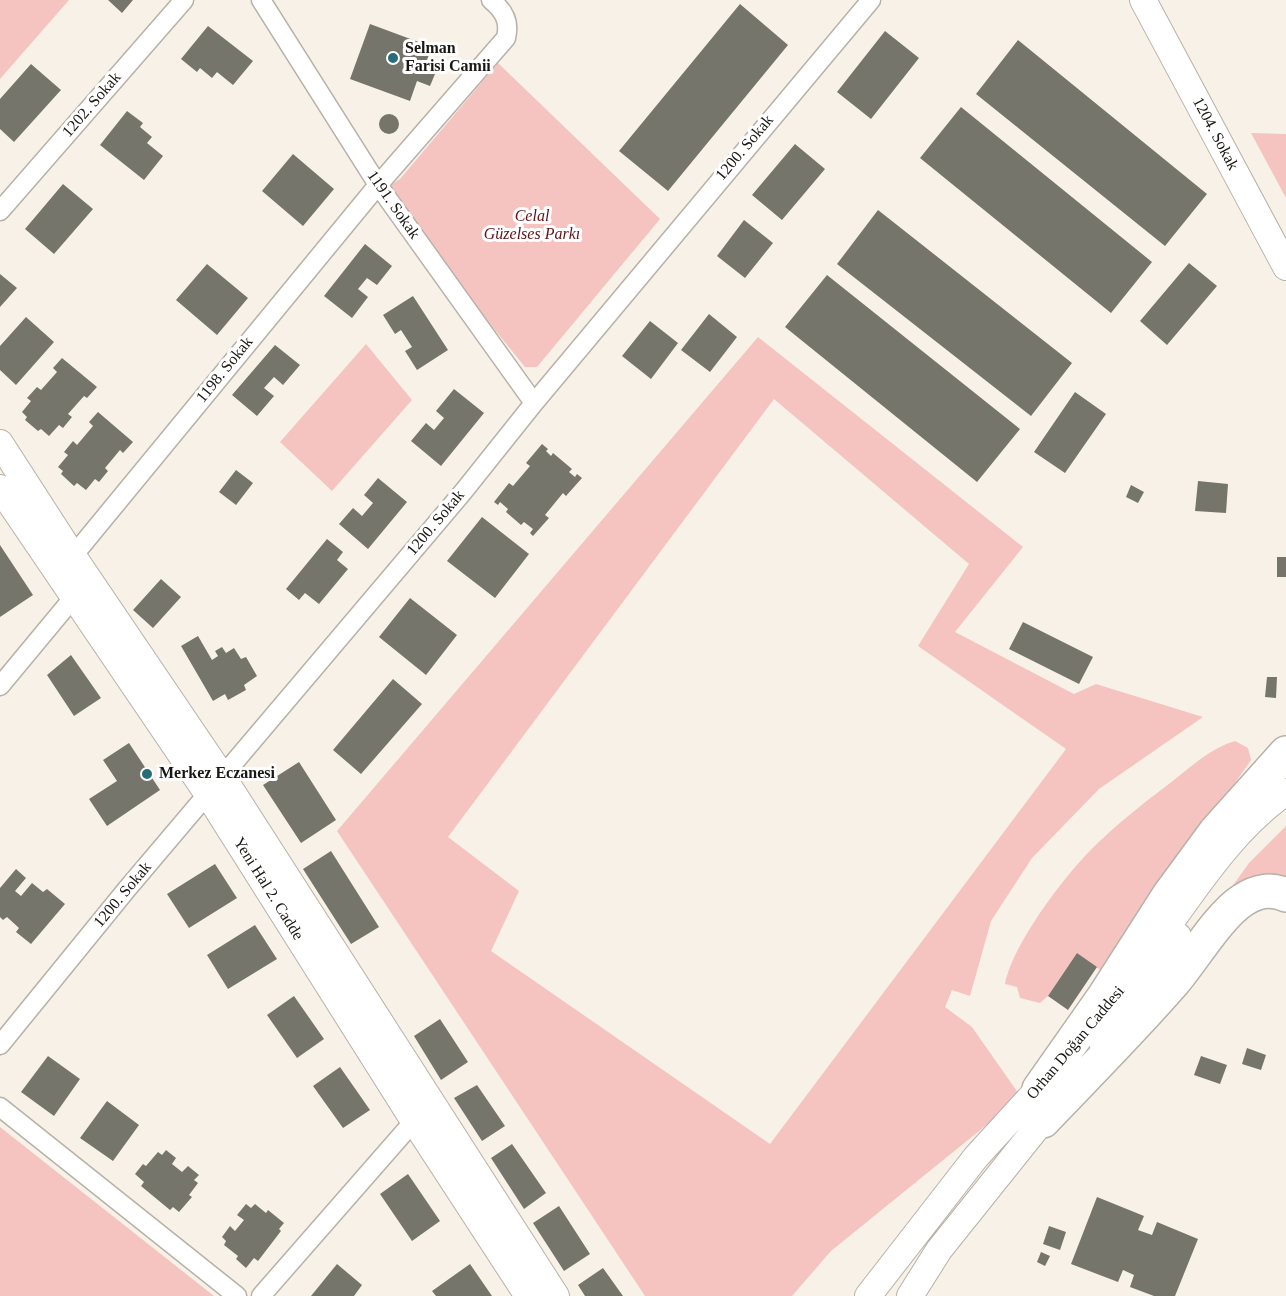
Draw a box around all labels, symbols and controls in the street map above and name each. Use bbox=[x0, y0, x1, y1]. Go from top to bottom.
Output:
place label: Selman Farisi Camii bbox=[405, 39, 491, 77]
marker: Selman Farisi Camii bbox=[386, 51, 400, 65]
street label: 1202. Sokak bbox=[59, 69, 125, 141]
street label: 1204. Sokak bbox=[1188, 94, 1242, 174]
street label: 1200. Sokak bbox=[712, 111, 778, 185]
street label: 1191. Sokak bbox=[362, 167, 424, 243]
park label: Celal Güzelses Parkı bbox=[484, 207, 580, 245]
street label: 1198. Sokak bbox=[193, 333, 257, 407]
street label: 1200. Sokak bbox=[403, 486, 469, 560]
place label: Merkez Eczanesi bbox=[159, 764, 275, 784]
marker: Merkez Eczanesi bbox=[140, 767, 154, 781]
street label: Yeni Hal 2. Cadde bbox=[229, 834, 307, 944]
street label: 1200. Sokak bbox=[90, 858, 156, 932]
street label: Orhan Doğan Caddesi bbox=[1023, 982, 1129, 1104]

